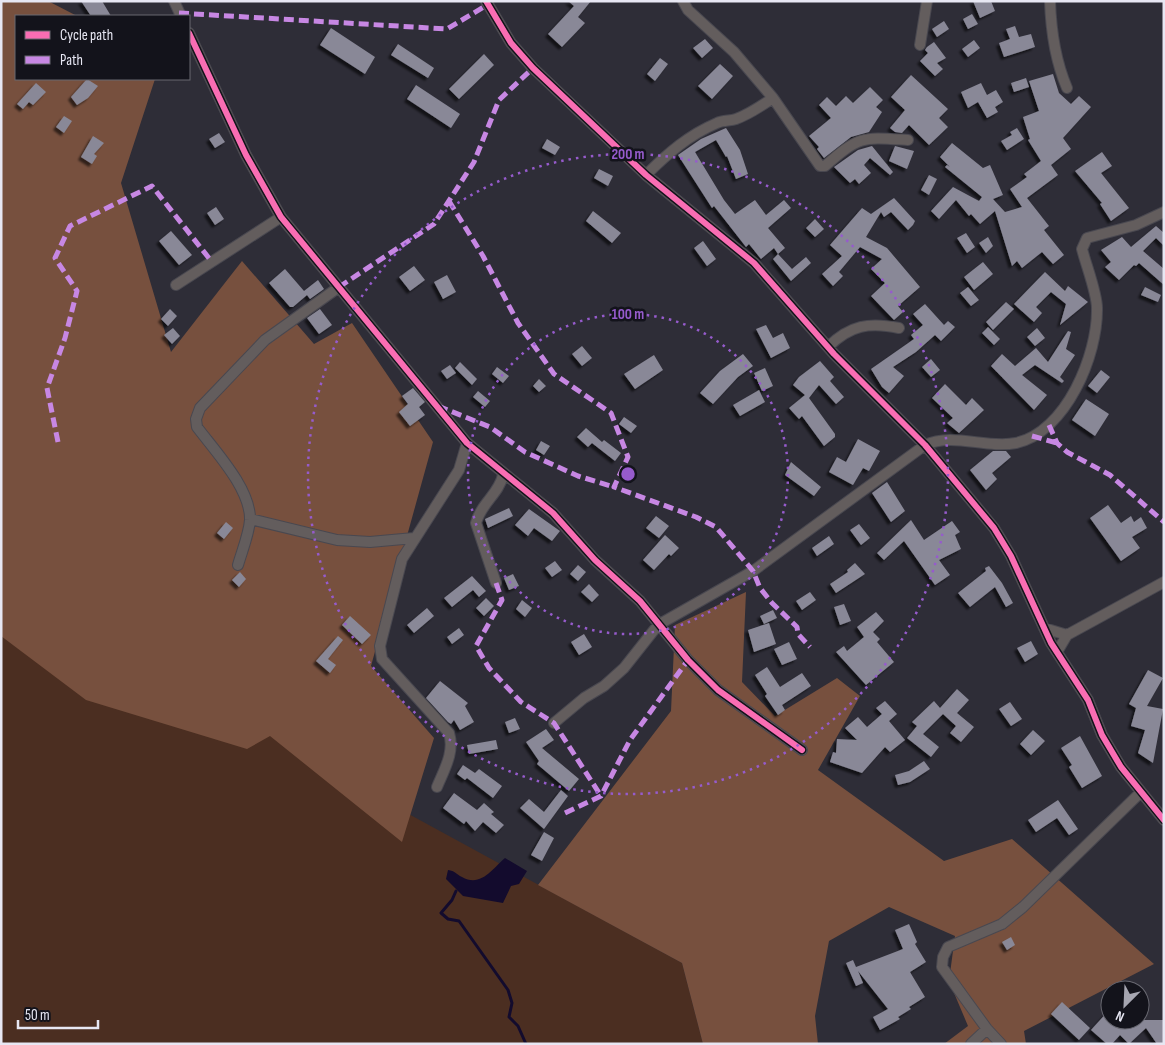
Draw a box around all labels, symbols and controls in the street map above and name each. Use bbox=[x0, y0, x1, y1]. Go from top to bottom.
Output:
legend bbox=[15, 15, 190, 80]
text: Cycle path bbox=[60, 26, 113, 45]
text: Path bbox=[60, 51, 83, 70]
text: 200 m bbox=[611, 145, 645, 164]
text: 100 m bbox=[612, 305, 644, 324]
centre of rings bbox=[619, 465, 637, 483]
north arrow bbox=[1100, 980, 1150, 1030]
scale bar bbox=[18, 998, 98, 1030]
text: 50 m bbox=[25, 1006, 50, 1025]
text: N bbox=[1113, 1007, 1127, 1026]

